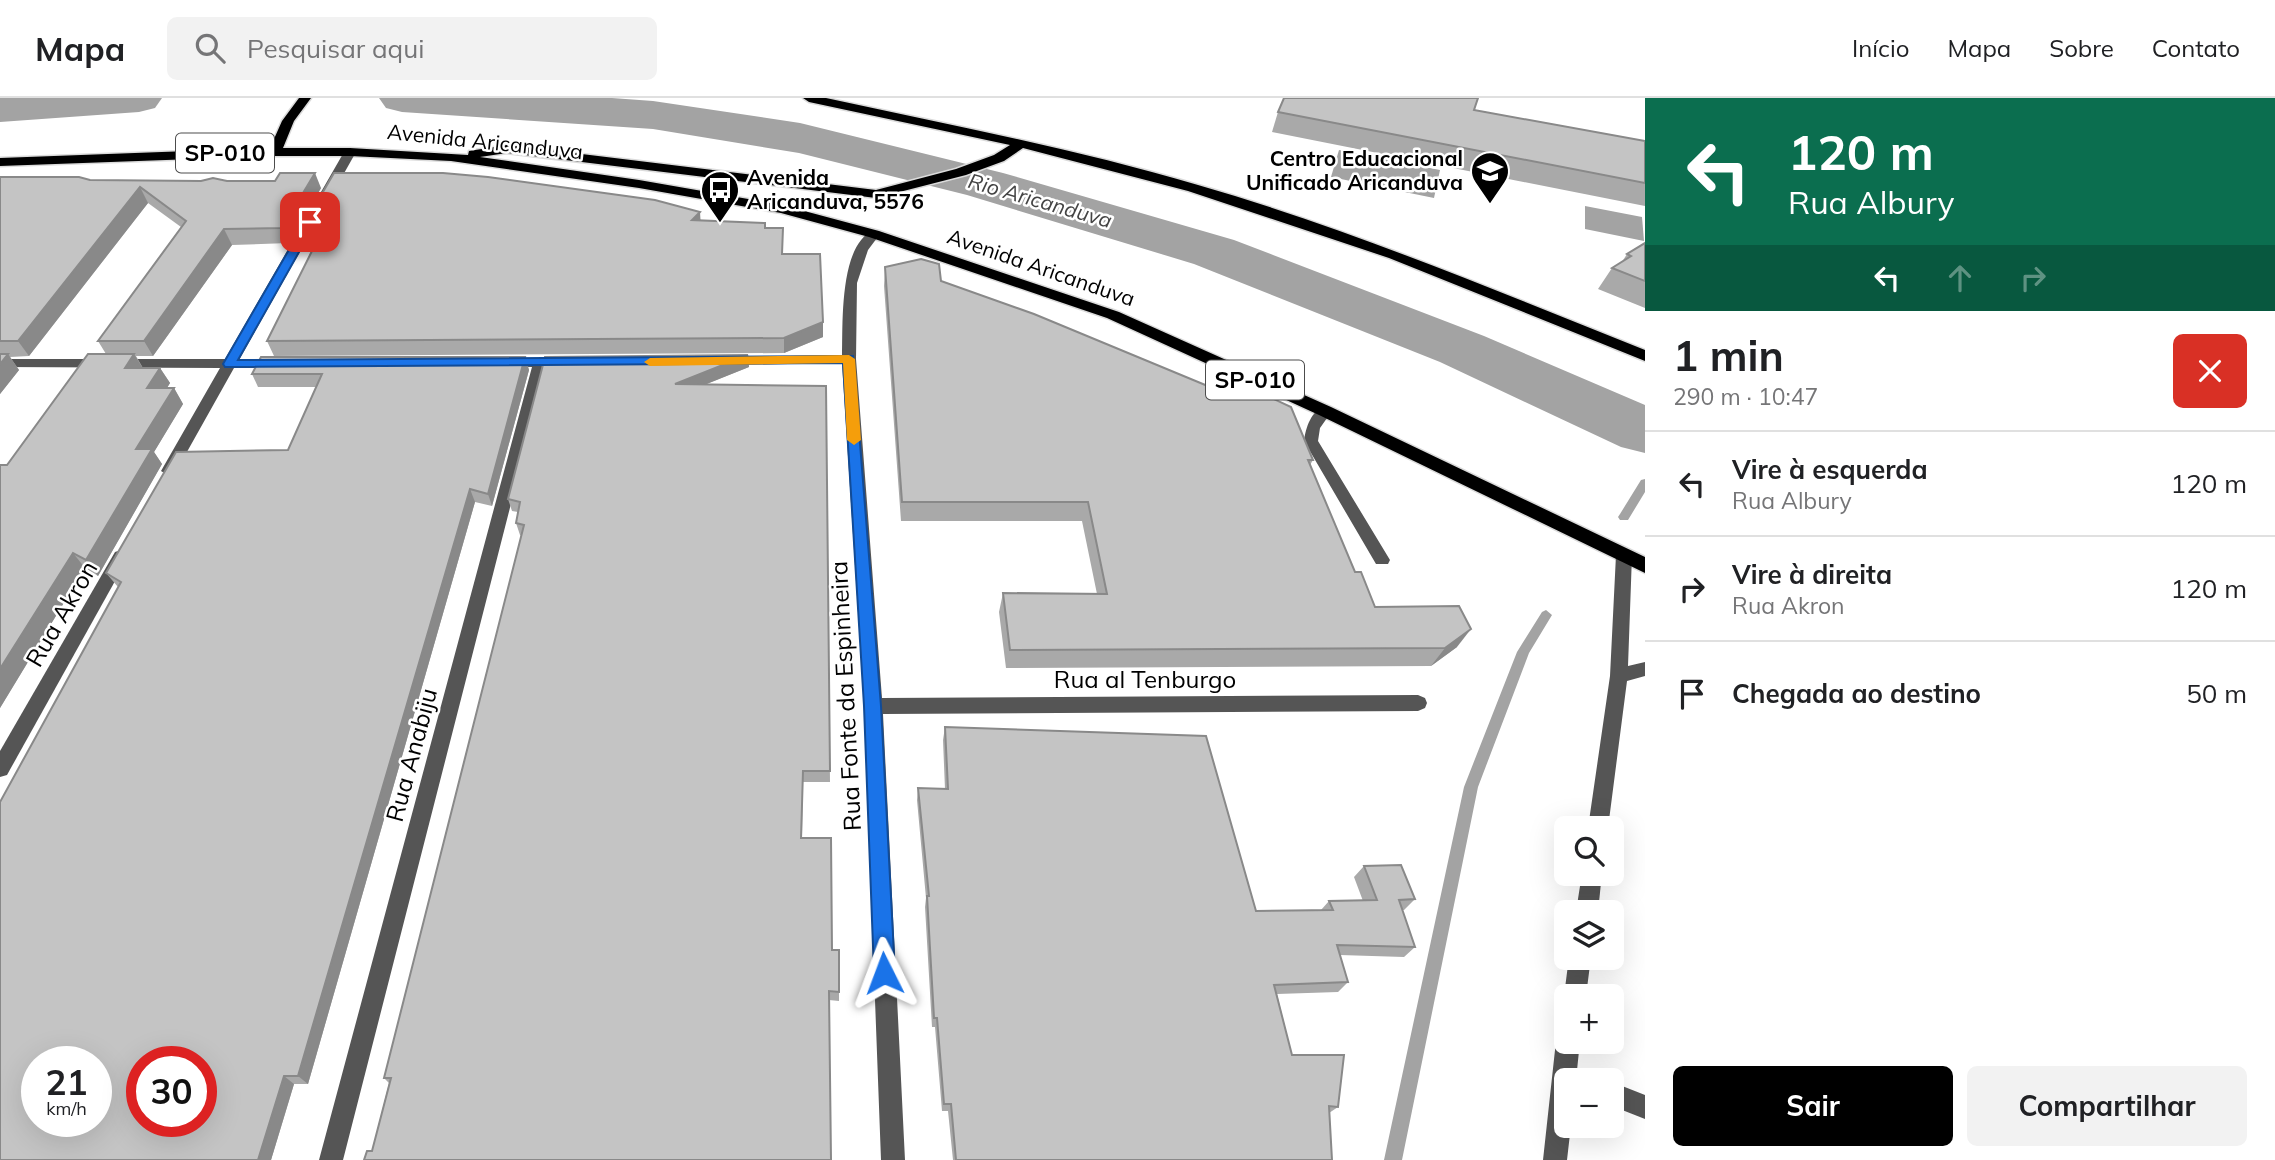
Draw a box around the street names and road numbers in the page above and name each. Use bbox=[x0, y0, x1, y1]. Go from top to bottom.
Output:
street label: Avenida Aricanduva bbox=[386, 118, 584, 164]
road number: SP-010 bbox=[176, 134, 274, 172]
street label: Avenida Aricanduva bbox=[944, 223, 1139, 311]
road number: SP-010 bbox=[1206, 360, 1304, 400]
street label: Rua Akron bbox=[19, 555, 103, 672]
street label: Rua Fonte da Espinheira bbox=[823, 560, 867, 832]
street label: Rua al Tenburgo bbox=[1054, 664, 1236, 694]
street label: Rua Anabiju bbox=[379, 685, 443, 825]

